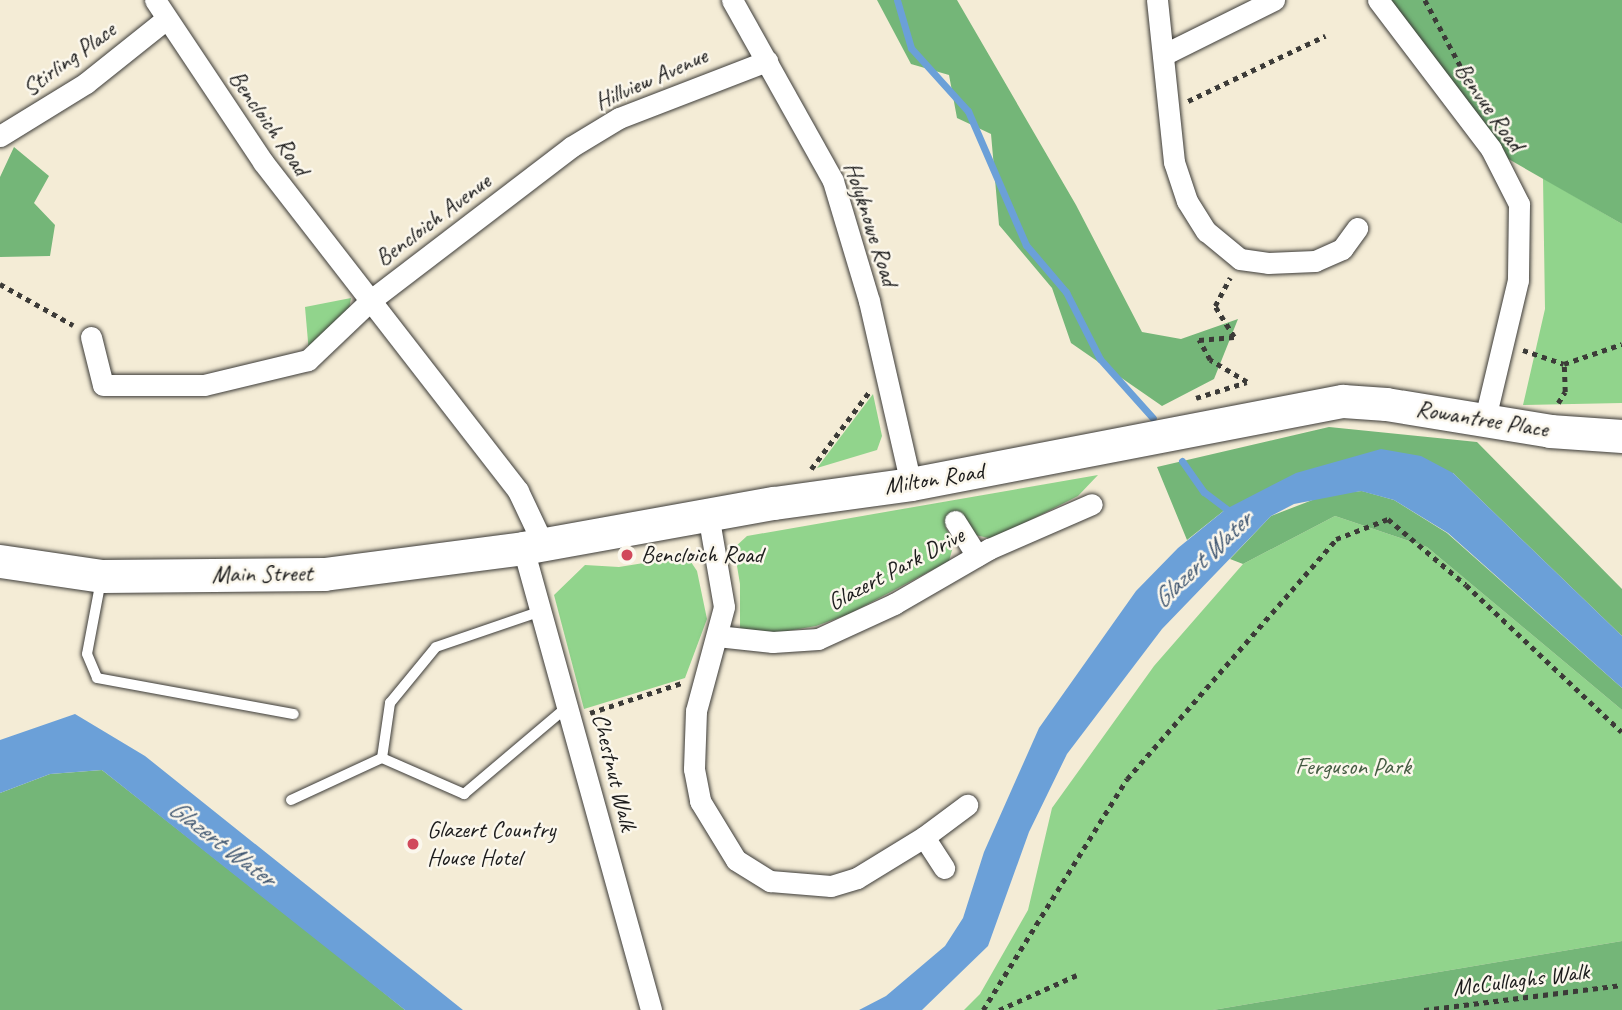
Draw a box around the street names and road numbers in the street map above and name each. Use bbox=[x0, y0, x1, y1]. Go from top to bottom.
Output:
street label: Stirling Place bbox=[16, 15, 122, 103]
street label: Hillview Avenue bbox=[590, 41, 712, 117]
street label: Benvue Road bbox=[1448, 57, 1530, 157]
street label: Bencloich Road bbox=[222, 65, 316, 181]
street label: Holyknowe Road bbox=[837, 158, 905, 290]
street label: Bencloich Avenue bbox=[370, 167, 496, 273]
street label: Rowantree Place bbox=[1414, 394, 1550, 444]
street label: Milton Road bbox=[883, 457, 985, 501]
street label: Glazert Park Drive bbox=[822, 521, 970, 617]
street label: Main Street bbox=[211, 559, 313, 589]
street label: Chestnut Walk bbox=[585, 710, 643, 834]
street label: McCullaghs Walk bbox=[1451, 957, 1591, 1003]

